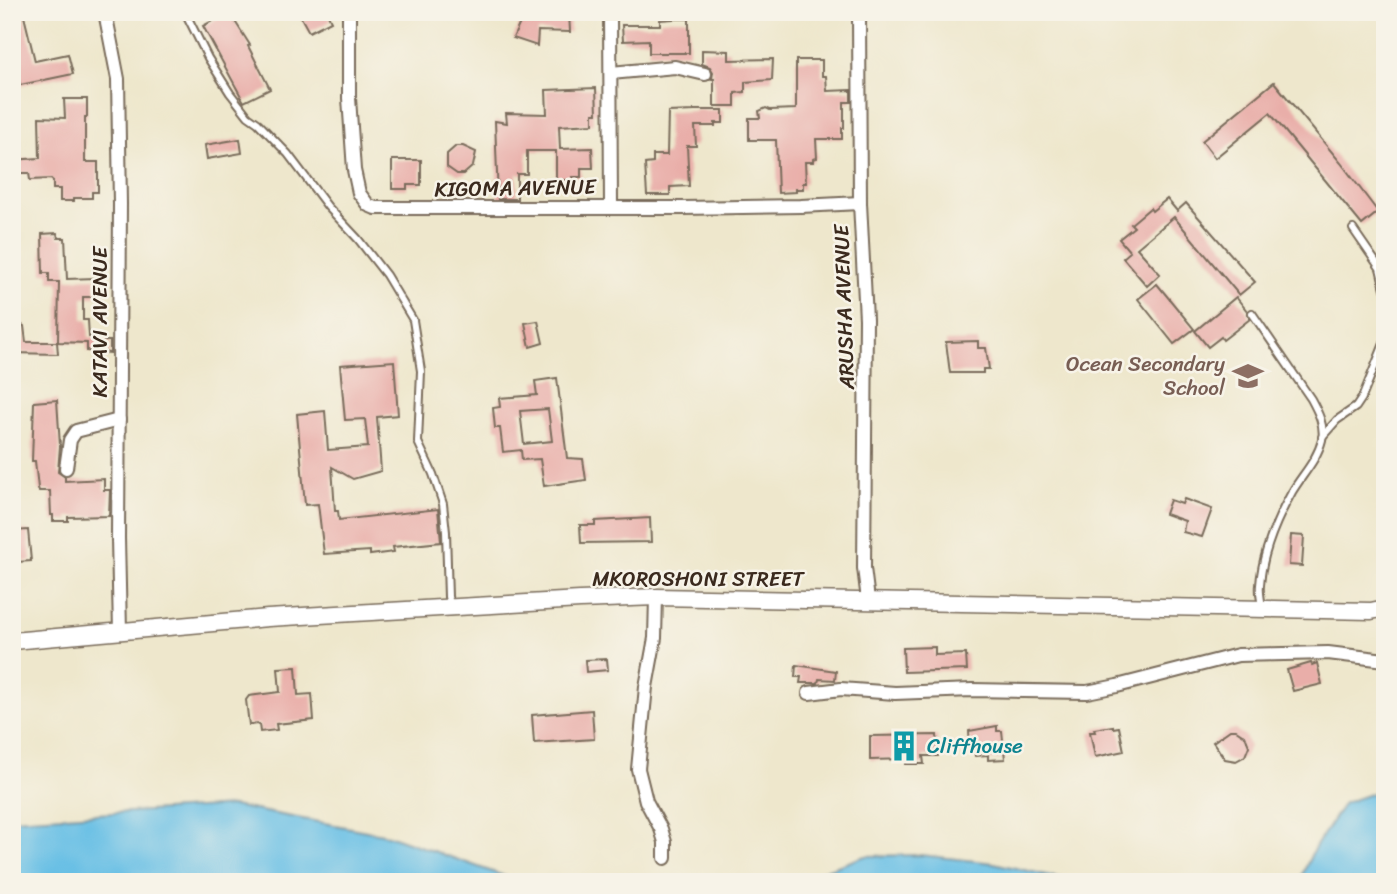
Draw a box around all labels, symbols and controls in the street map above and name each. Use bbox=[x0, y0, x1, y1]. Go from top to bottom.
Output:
street label: KIGOMA AVENUE bbox=[434, 168, 597, 208]
street label: ARUSHA AVENUE bbox=[822, 223, 866, 391]
street label: KATAVI AVENUE bbox=[81, 245, 119, 397]
place label: Ocean Secondary School bbox=[1066, 345, 1226, 407]
school or university icon: Ocean Secondary School bbox=[1231, 359, 1265, 393]
street label: MKOROSHONI STREET bbox=[592, 560, 805, 598]
place label: Cliffhouse bbox=[927, 727, 1023, 765]
building icon: Cliffhouse bbox=[887, 729, 921, 763]

